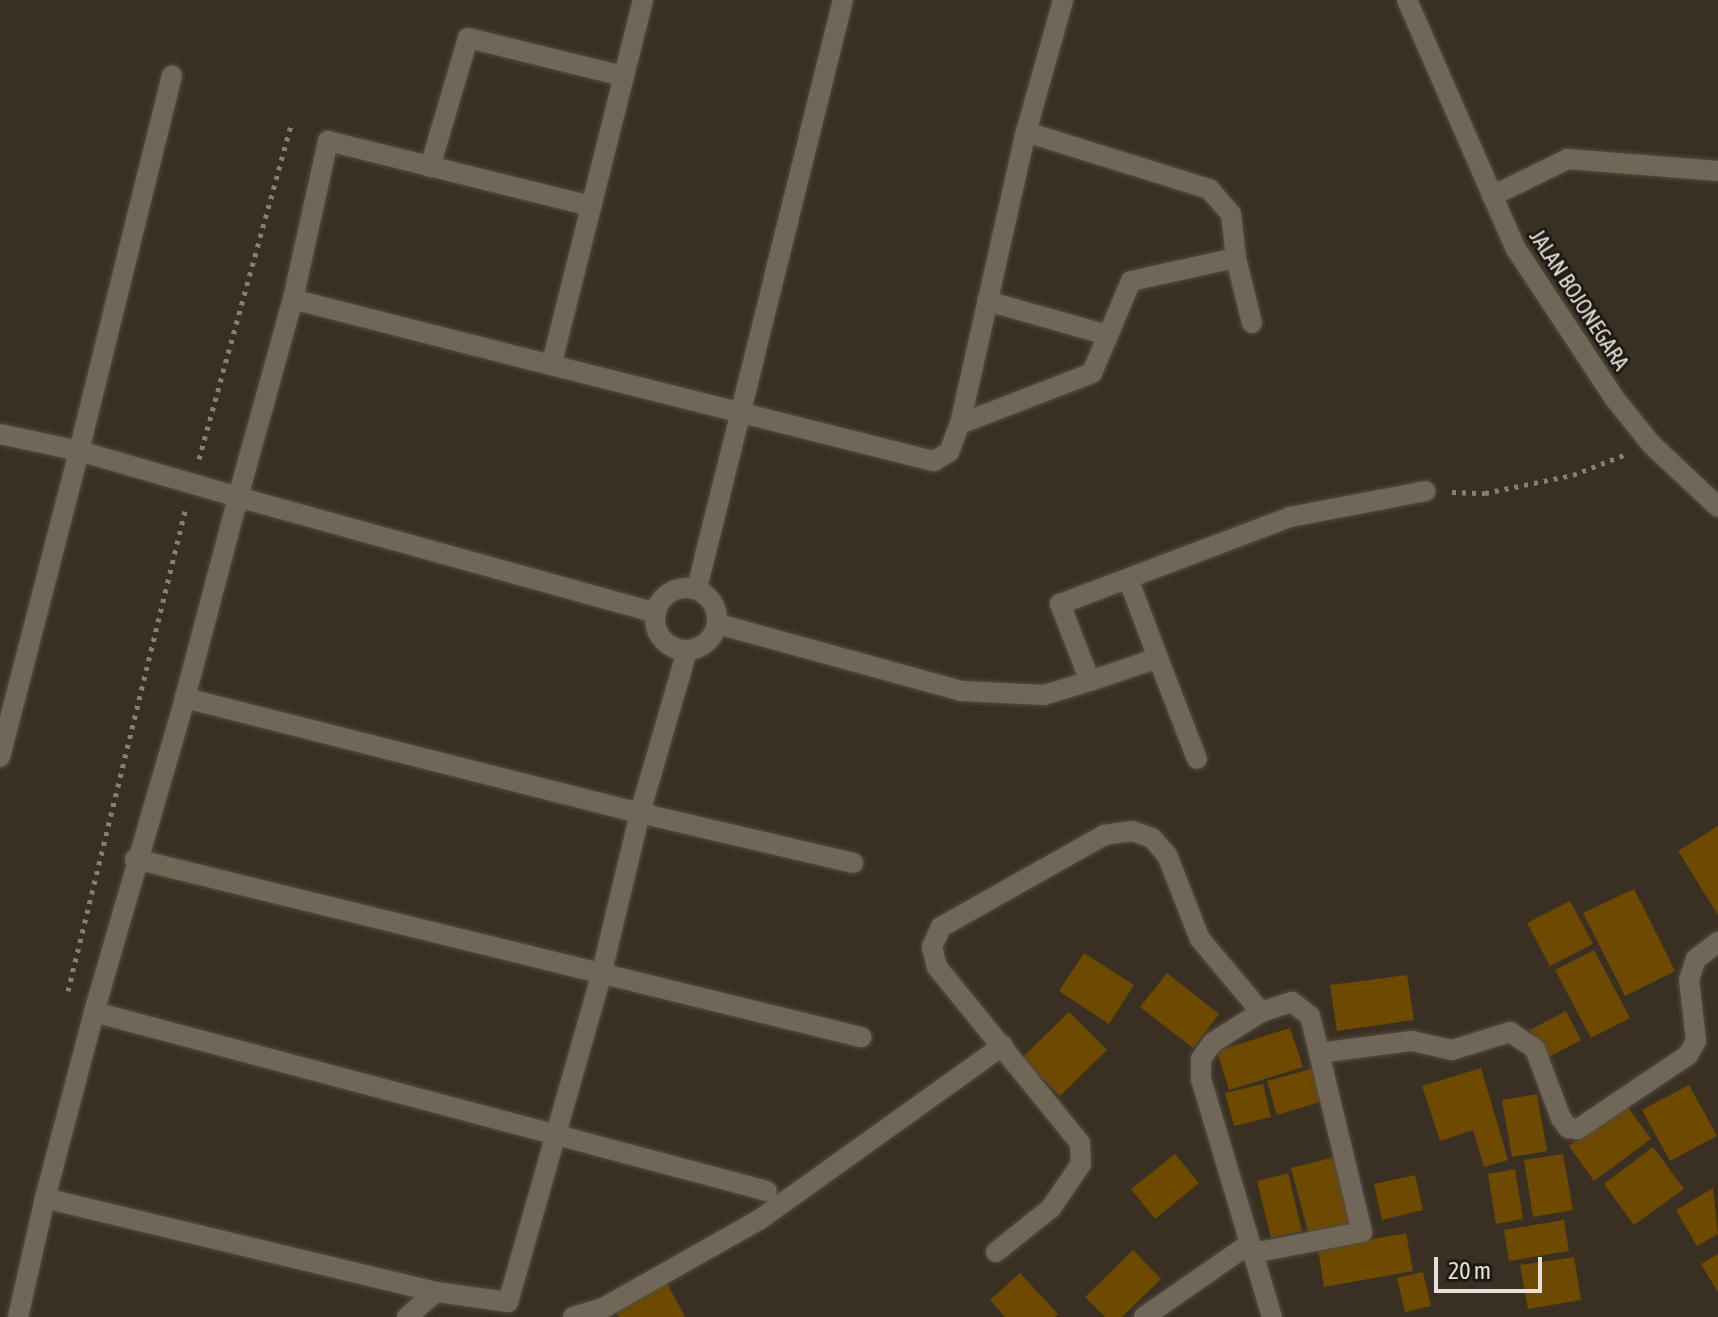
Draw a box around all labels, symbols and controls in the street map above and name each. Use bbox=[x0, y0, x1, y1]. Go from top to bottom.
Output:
street label: JALAN BOJONEGARA bbox=[1524, 225, 1634, 375]
scale bar bbox=[1438, 1241, 1546, 1291]
text: 20 m bbox=[1448, 1257, 1491, 1284]

